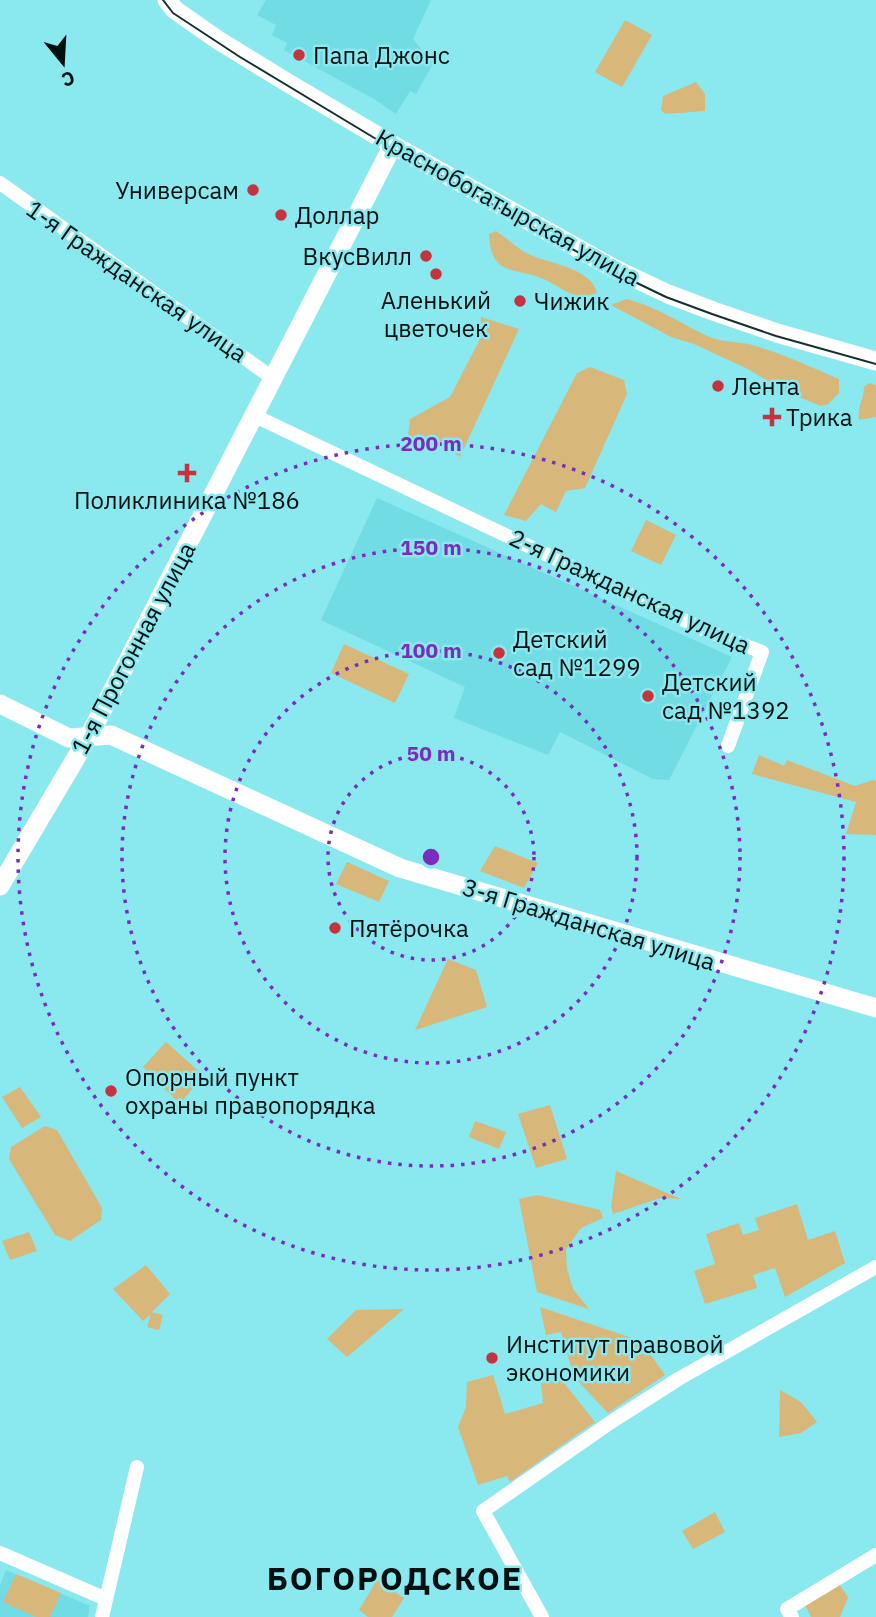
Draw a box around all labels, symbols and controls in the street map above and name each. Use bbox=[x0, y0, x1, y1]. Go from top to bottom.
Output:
north arrow bbox=[28, 28, 98, 98]
place label: Папа Джонс bbox=[313, 39, 450, 71]
marker: Папа Джонс bbox=[291, 47, 307, 63]
text: С bbox=[59, 66, 78, 92]
street label: Краснобогатырская улица bbox=[370, 121, 646, 293]
place label: Универсам bbox=[115, 174, 239, 206]
marker: Универсам bbox=[245, 182, 261, 198]
street label: 1-я Гражданская улица bbox=[20, 193, 254, 370]
place label: Доллар bbox=[295, 199, 380, 231]
marker: Доллар bbox=[273, 207, 289, 223]
place label: ВкусВилл bbox=[303, 240, 412, 272]
marker: ВкусВилл bbox=[418, 248, 434, 264]
marker: Аленький цветочек bbox=[428, 266, 444, 282]
place label: Аленький цветочек bbox=[381, 284, 491, 344]
place label: Чижик bbox=[534, 285, 609, 317]
marker: Чижик bbox=[512, 293, 528, 309]
place label: Лента bbox=[732, 370, 800, 402]
marker: Лента bbox=[710, 378, 726, 394]
place label: Трика bbox=[786, 401, 853, 433]
marker: Трика bbox=[764, 409, 780, 425]
text: 200 m bbox=[400, 429, 462, 457]
marker: Поликлиника №186 bbox=[177, 463, 197, 483]
place label: Поликлиника №186 bbox=[74, 484, 300, 516]
street label: 2-я Гражданская улица bbox=[504, 521, 756, 661]
text: 150 m bbox=[400, 533, 462, 561]
street label: 1-я Прогонная улица bbox=[63, 536, 203, 760]
place label: Детский сад №1299 bbox=[513, 623, 641, 683]
text: 100 m bbox=[400, 636, 462, 664]
marker: Детский сад №1299 bbox=[491, 645, 507, 661]
place label: Детский сад №1392 bbox=[662, 666, 790, 726]
marker: Детский сад №1392 bbox=[640, 688, 656, 704]
text: 50 m bbox=[407, 739, 455, 767]
centre of rings bbox=[419, 845, 443, 869]
street label: 3-я Гражданская улица bbox=[459, 870, 719, 978]
place label: Пятёрочка bbox=[349, 912, 469, 944]
marker: Пятёрочка bbox=[327, 920, 343, 936]
place label: Опорный пункт охраны правопорядка bbox=[125, 1061, 376, 1121]
marker: Опорный пункт охраны правопорядка bbox=[103, 1083, 119, 1099]
place label: Институт правовой экономики bbox=[506, 1328, 724, 1388]
marker: Институт правовой экономики bbox=[484, 1350, 500, 1366]
district label: БОГОРОДСКОЕ bbox=[267, 1557, 523, 1599]

